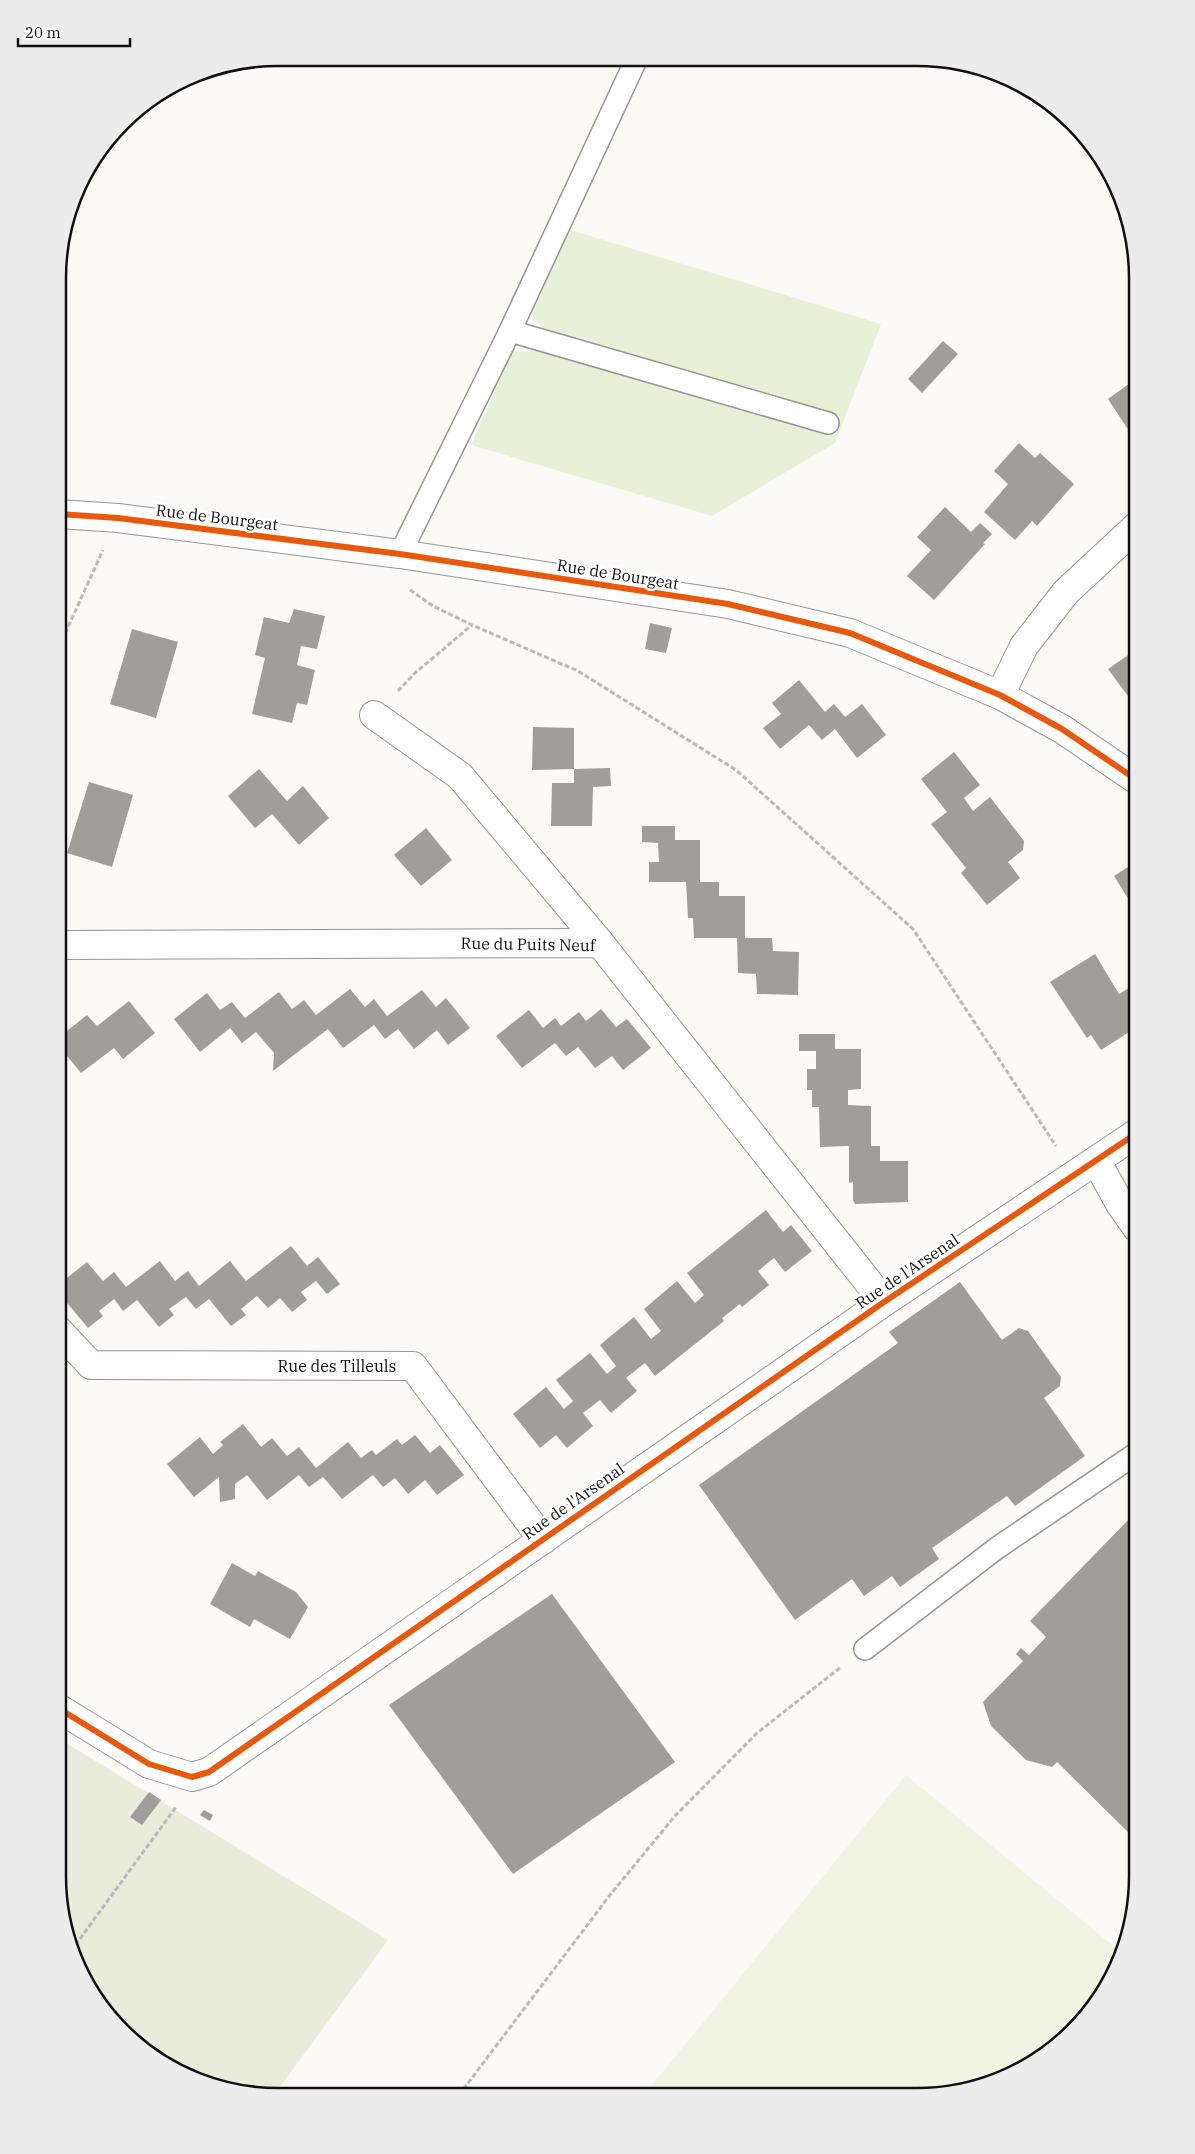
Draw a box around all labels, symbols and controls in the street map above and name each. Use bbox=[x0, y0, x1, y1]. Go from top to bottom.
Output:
scale bar bbox=[18, 15, 130, 47]
text: 20 m bbox=[25, 23, 61, 42]
street label: Rue de Bourgeat bbox=[155, 500, 280, 534]
street label: Rue de Bourgeat bbox=[556, 554, 681, 594]
street label: Rue du Puits Neuf bbox=[461, 933, 597, 955]
street label: Rue de l'Arsenal bbox=[852, 1229, 963, 1313]
street label: Rue des Tilleuls bbox=[278, 1356, 396, 1376]
street label: Rue de l'Arsenal bbox=[518, 1458, 628, 1544]

